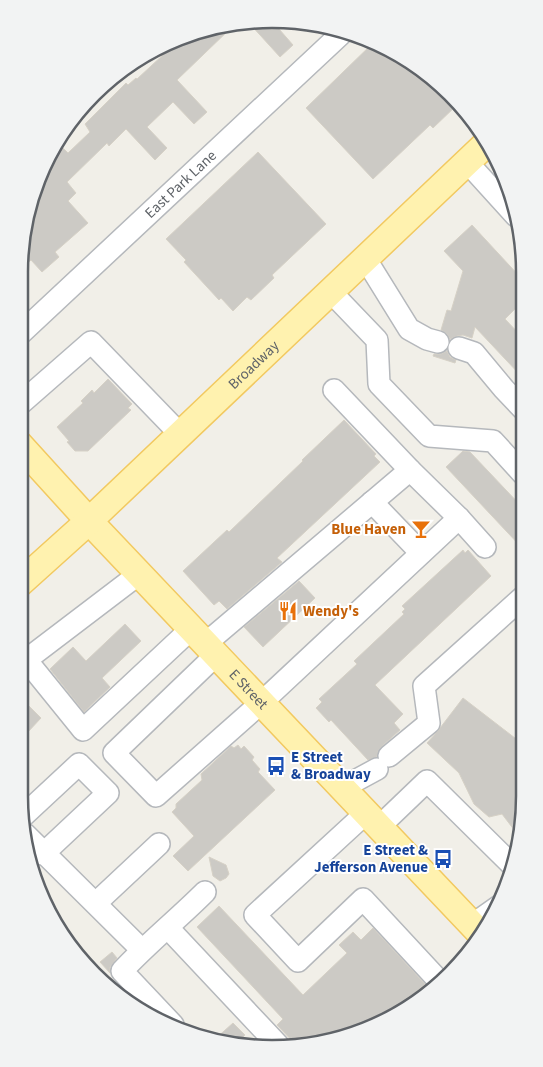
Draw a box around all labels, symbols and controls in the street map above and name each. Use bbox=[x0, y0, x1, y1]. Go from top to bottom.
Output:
street label: East Park Lane bbox=[140, 145, 221, 223]
street label: Broadway bbox=[223, 336, 284, 394]
bar icon: Blue Haven bbox=[410, 518, 432, 540]
place label: Blue Haven bbox=[331, 519, 406, 540]
restaurant icon: Wendy's bbox=[277, 600, 299, 622]
place label: Wendy's bbox=[303, 601, 359, 622]
street label: E Street bbox=[224, 664, 273, 714]
place label: E Street & Broadway bbox=[291, 747, 371, 785]
bus stop icon: E Street & Broadway bbox=[265, 755, 287, 777]
place label: E Street & Jefferson Avenue bbox=[314, 840, 428, 878]
bus stop icon: E Street & Jefferson Avenue bbox=[432, 848, 454, 870]

